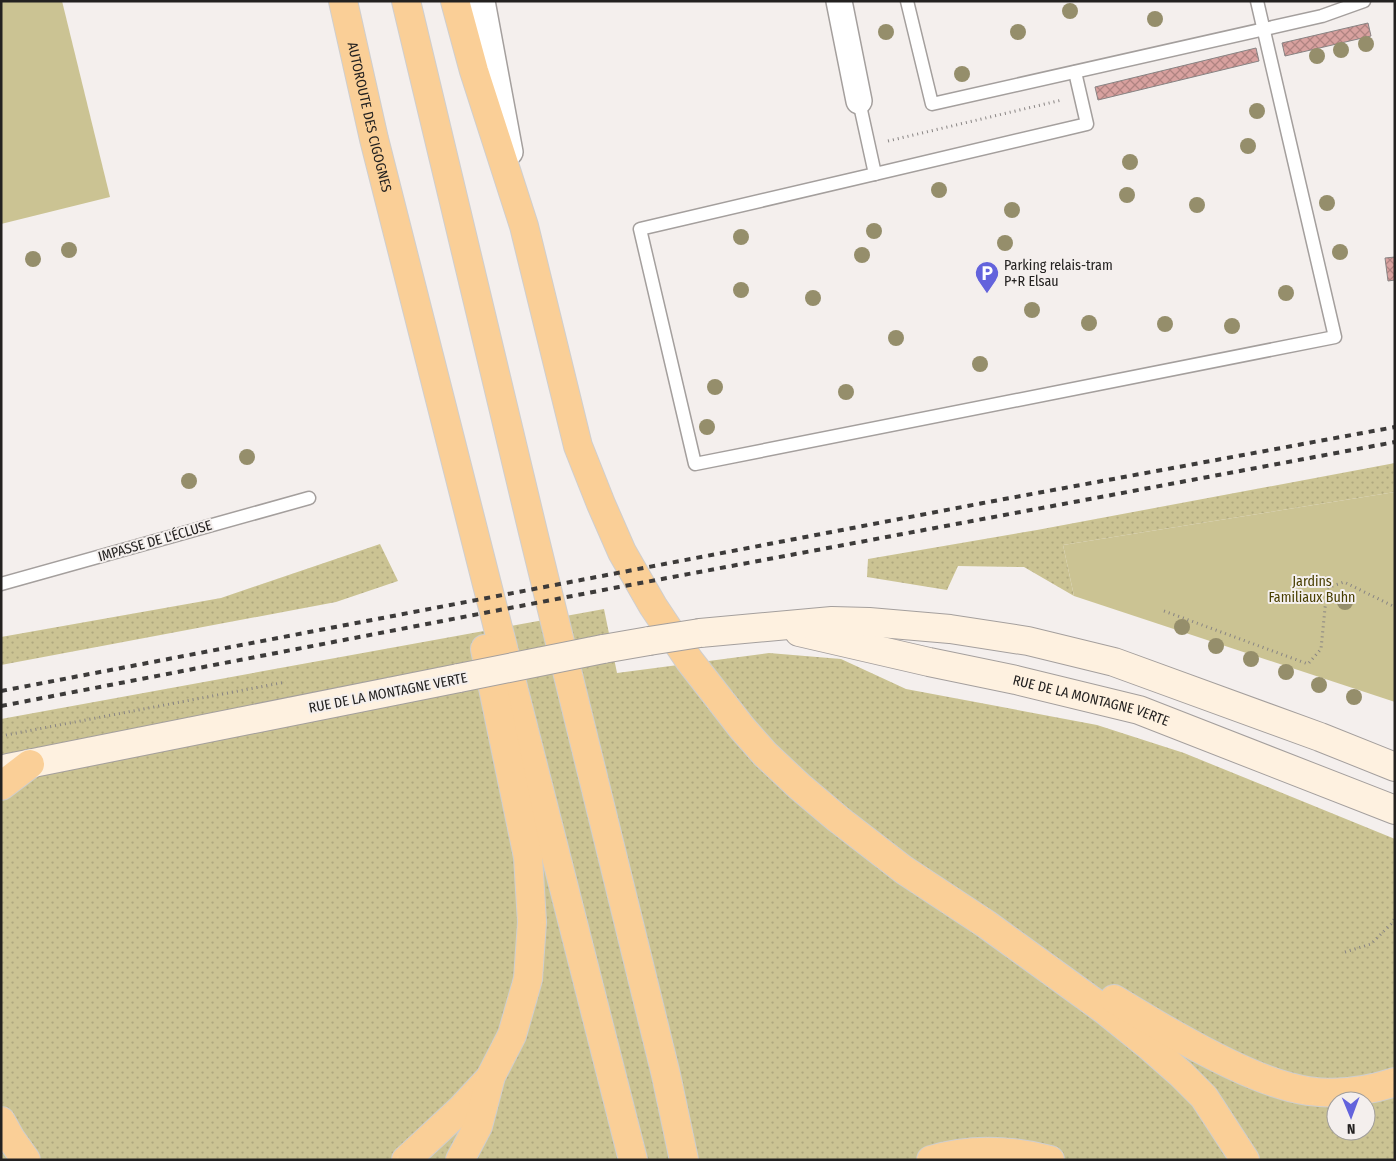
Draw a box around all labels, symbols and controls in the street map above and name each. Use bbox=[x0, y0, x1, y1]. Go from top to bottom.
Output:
street label: AUTOROUTE DES CIGOGNES bbox=[344, 40, 396, 194]
place label: Parking relais-tram P+R Elsau bbox=[1004, 257, 1113, 290]
parking icon: Parking relais-tram P+R Elsau bbox=[974, 260, 1000, 294]
street label: IMPASSE DE L'ÉCLUSE bbox=[96, 516, 214, 565]
park label: Jardins Familiaux Buhn bbox=[1268, 573, 1356, 606]
street label: RUE DE LA MONTAGNE VERTE bbox=[307, 669, 469, 717]
street label: RUE DE LA MONTAGNE VERTE bbox=[1011, 671, 1172, 730]
north arrow bbox=[1326, 1091, 1376, 1141]
text: N bbox=[1347, 1120, 1356, 1137]

